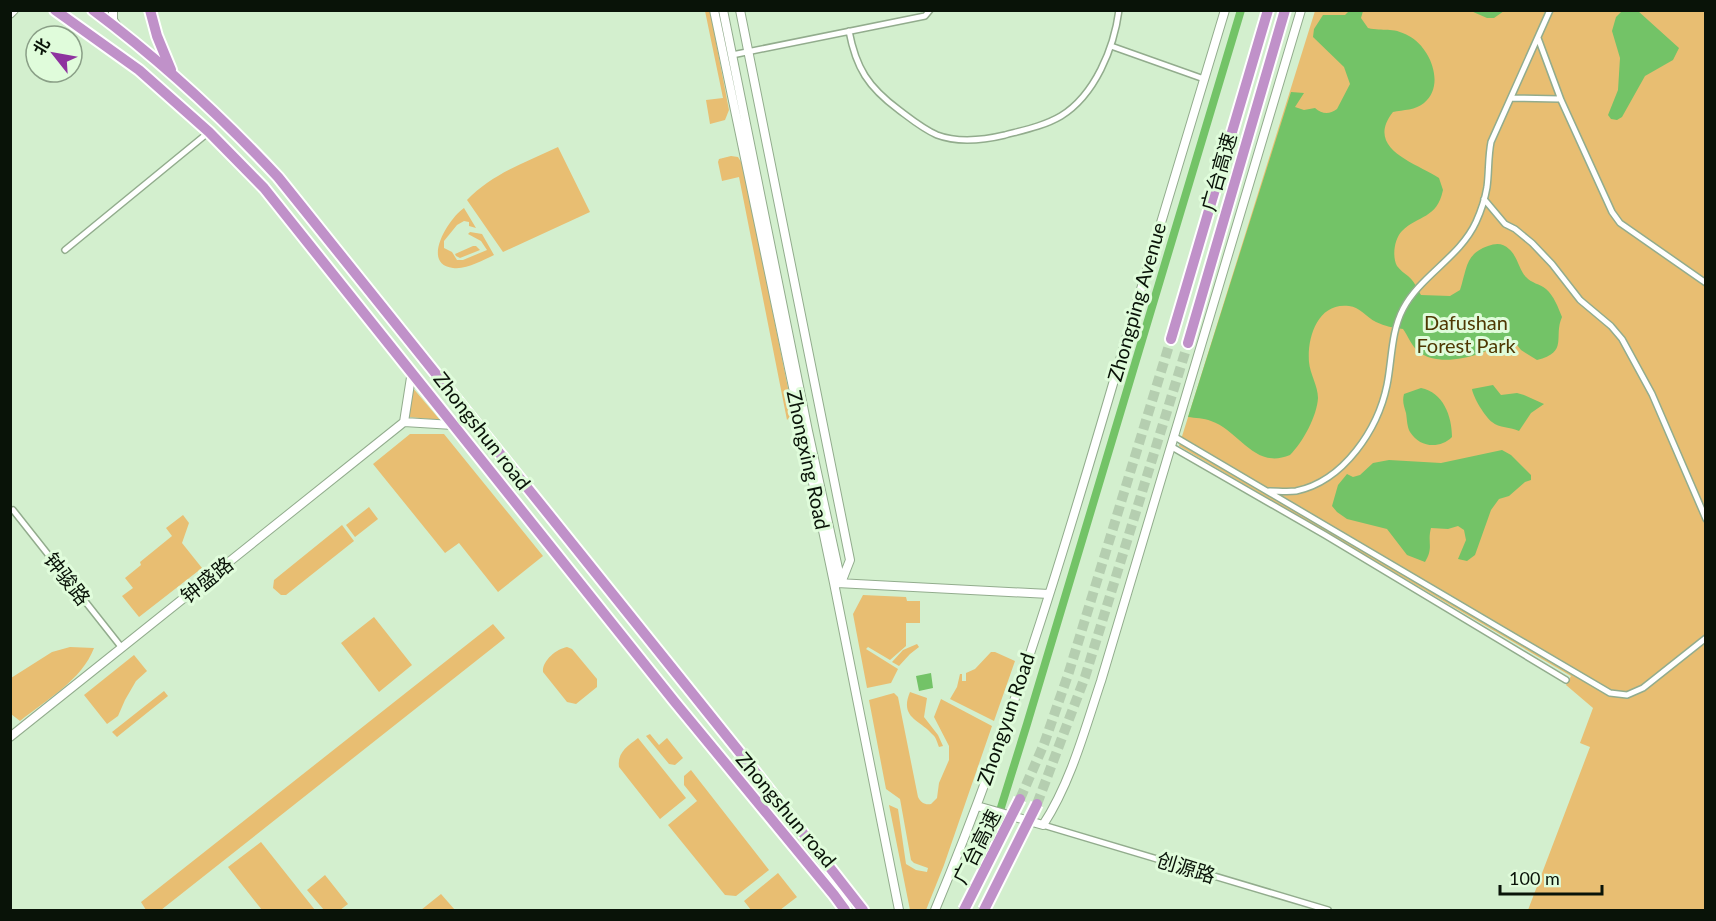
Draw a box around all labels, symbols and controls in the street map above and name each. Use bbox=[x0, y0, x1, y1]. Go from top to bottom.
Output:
north arrow bbox=[24, 24, 84, 84]
text: 北 bbox=[28, 34, 53, 58]
street label: 广台高速 bbox=[1195, 130, 1241, 213]
street label: Zhongping Avenue bbox=[1102, 219, 1170, 384]
park label: Dafushan Forest Park bbox=[1416, 310, 1516, 357]
street label: Zhongshun road bbox=[429, 367, 536, 494]
street label: Zhongxing Road bbox=[782, 388, 835, 532]
street label: 钟骏路 bbox=[40, 547, 96, 609]
street label: 钟盛路 bbox=[176, 551, 237, 607]
street label: Zhongyun Road bbox=[971, 649, 1039, 788]
street label: Zhongshun road bbox=[732, 747, 842, 872]
street label: 广台高速 bbox=[947, 805, 1005, 888]
street label: 创源路 bbox=[1154, 847, 1218, 887]
scale bar bbox=[1500, 858, 1602, 896]
text: 100 m bbox=[1509, 867, 1560, 889]

